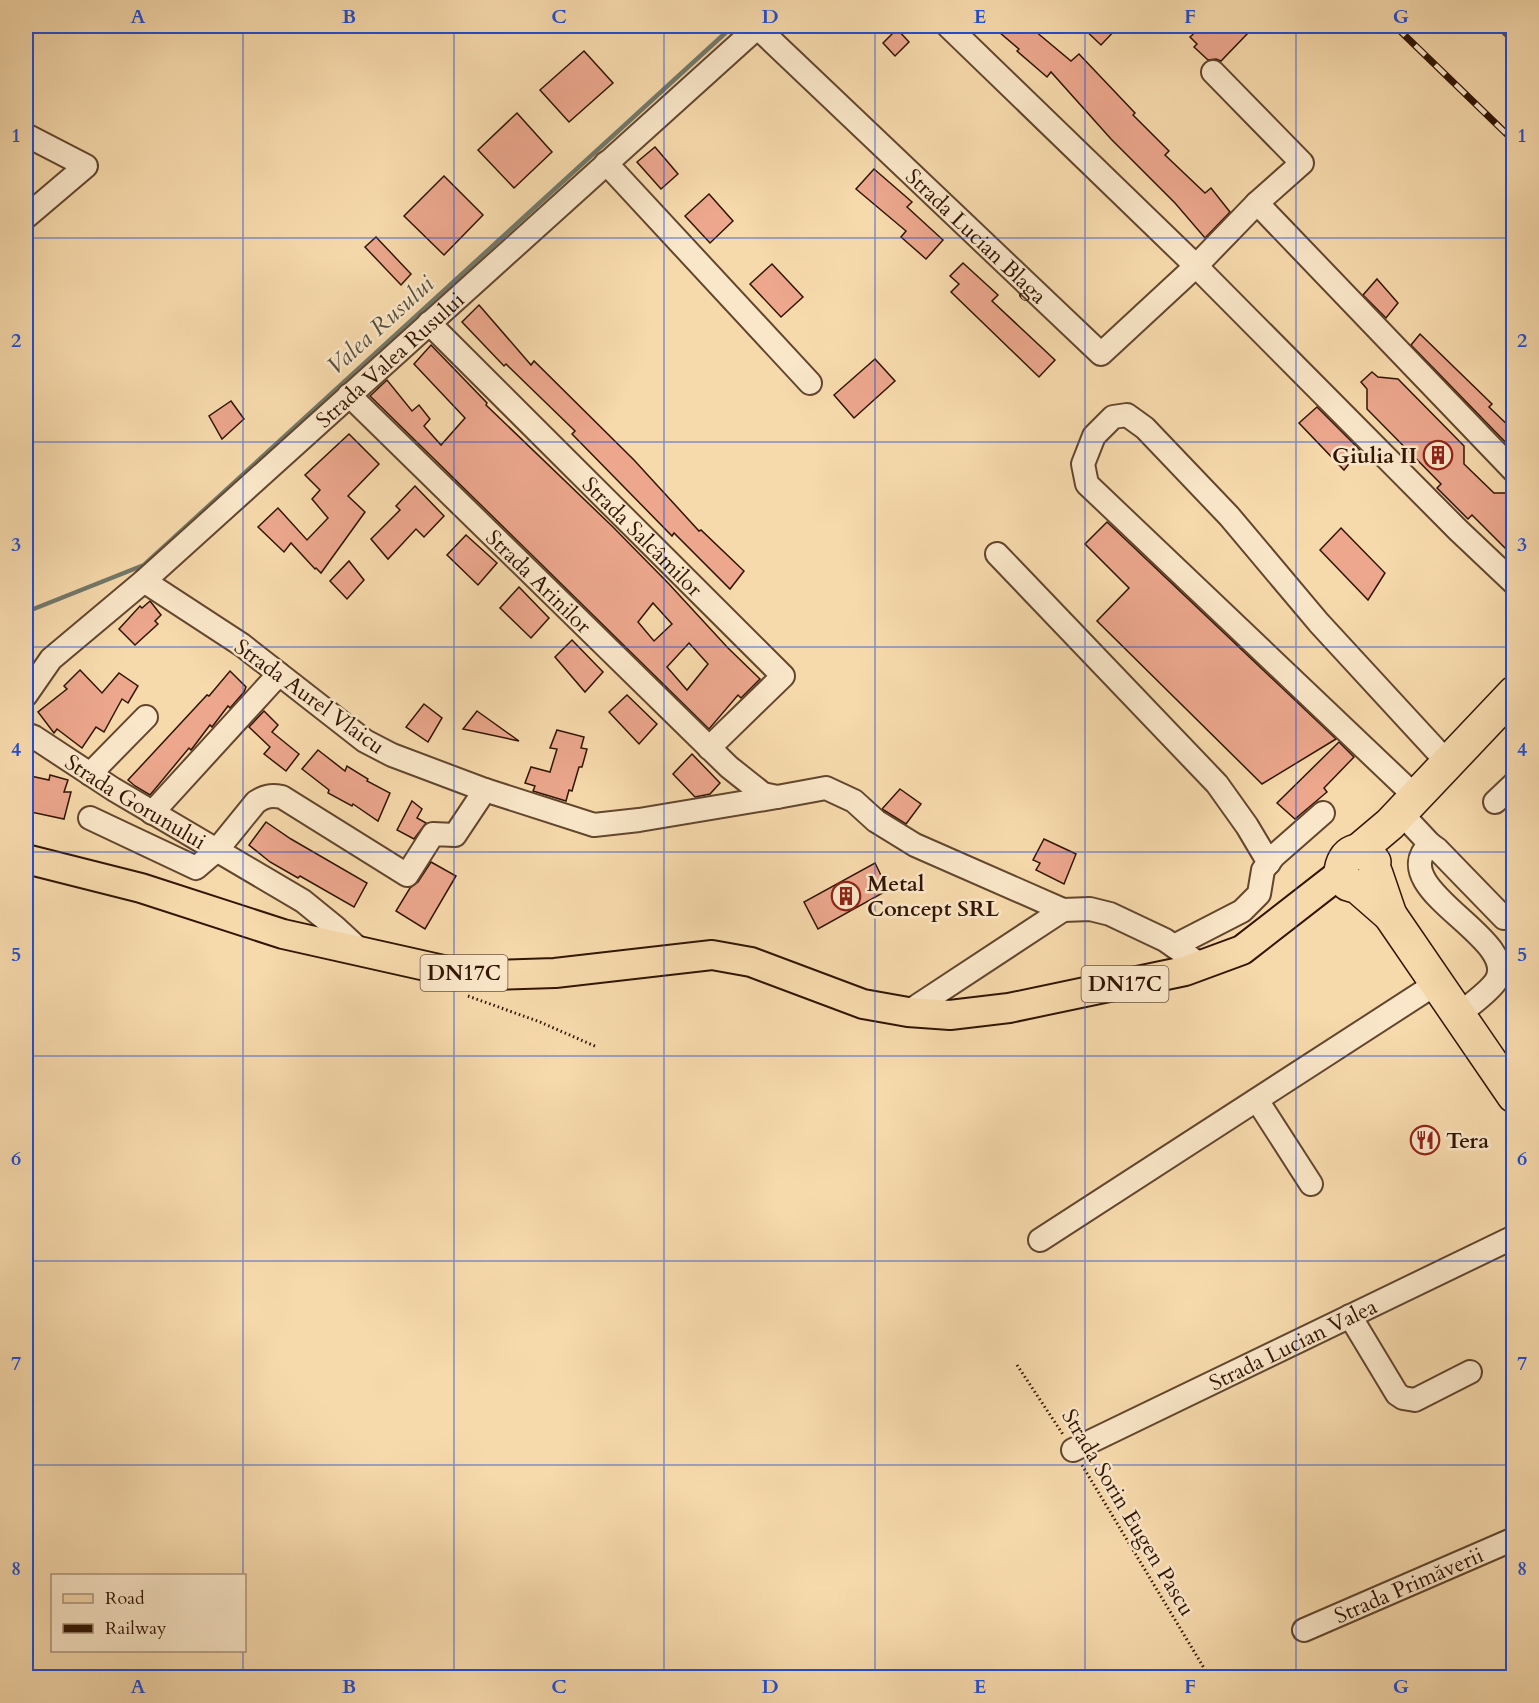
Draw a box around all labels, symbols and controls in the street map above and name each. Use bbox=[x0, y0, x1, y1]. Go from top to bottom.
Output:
text: A bbox=[130, 3, 146, 30]
text: B bbox=[342, 3, 356, 30]
text: C bbox=[551, 3, 567, 30]
text: D bbox=[761, 3, 779, 30]
text: E bbox=[974, 3, 986, 30]
text: F bbox=[1184, 3, 1196, 30]
text: G bbox=[1393, 3, 1409, 30]
text: 1 bbox=[11, 122, 21, 149]
text: 1 bbox=[1517, 122, 1527, 149]
street label: Strada Lucian Blaga bbox=[899, 162, 1053, 311]
water label: Valea Rusului bbox=[320, 268, 441, 382]
street label: Strada Valea Rusului bbox=[310, 285, 471, 435]
text: 2 bbox=[11, 327, 21, 354]
text: 2 bbox=[1517, 327, 1527, 354]
building icon: Giulia II bbox=[1422, 439, 1454, 471]
place label: Giulia II bbox=[1332, 441, 1417, 471]
street label: Strada Salcâmilor bbox=[575, 470, 710, 604]
street label: Strada Arinilor bbox=[479, 523, 598, 641]
text: 3 bbox=[11, 531, 21, 558]
text: 3 bbox=[1517, 531, 1527, 558]
street label: Strada Aurel Vlaicu bbox=[228, 632, 391, 762]
text: 4 bbox=[11, 736, 21, 763]
text: 4 bbox=[1517, 736, 1527, 763]
street label: Strada Gorunului bbox=[59, 747, 212, 857]
place label: Metal Concept SRL bbox=[867, 869, 999, 924]
building icon: Metal Concept SRL bbox=[830, 880, 862, 912]
text: 5 bbox=[11, 941, 21, 968]
text: 5 bbox=[1517, 941, 1527, 968]
road number: DN17C bbox=[420, 955, 508, 991]
road number: DN17C bbox=[1082, 966, 1168, 1002]
restaurant icon: Tera bbox=[1409, 1124, 1441, 1156]
place label: Tera bbox=[1446, 1126, 1489, 1156]
text: 6 bbox=[11, 1145, 21, 1172]
text: 6 bbox=[1517, 1145, 1527, 1172]
street label: Strada Lucian Valea bbox=[1204, 1291, 1383, 1398]
text: 7 bbox=[11, 1350, 21, 1377]
text: 7 bbox=[1517, 1350, 1527, 1377]
street label: Strada Sorin Eugen Pascu bbox=[1054, 1403, 1202, 1622]
street label: Strada Primăverii bbox=[1330, 1540, 1488, 1631]
text: 8 bbox=[11, 1555, 21, 1582]
text: 8 bbox=[1517, 1555, 1527, 1582]
legend bbox=[51, 1574, 246, 1652]
text: Road bbox=[105, 1586, 145, 1611]
text: Railway bbox=[105, 1616, 167, 1641]
text: A bbox=[130, 1673, 146, 1700]
text: B bbox=[342, 1673, 356, 1700]
text: C bbox=[551, 1673, 567, 1700]
text: D bbox=[761, 1673, 779, 1700]
text: E bbox=[974, 1673, 986, 1700]
text: F bbox=[1184, 1673, 1196, 1700]
text: G bbox=[1393, 1673, 1409, 1700]

